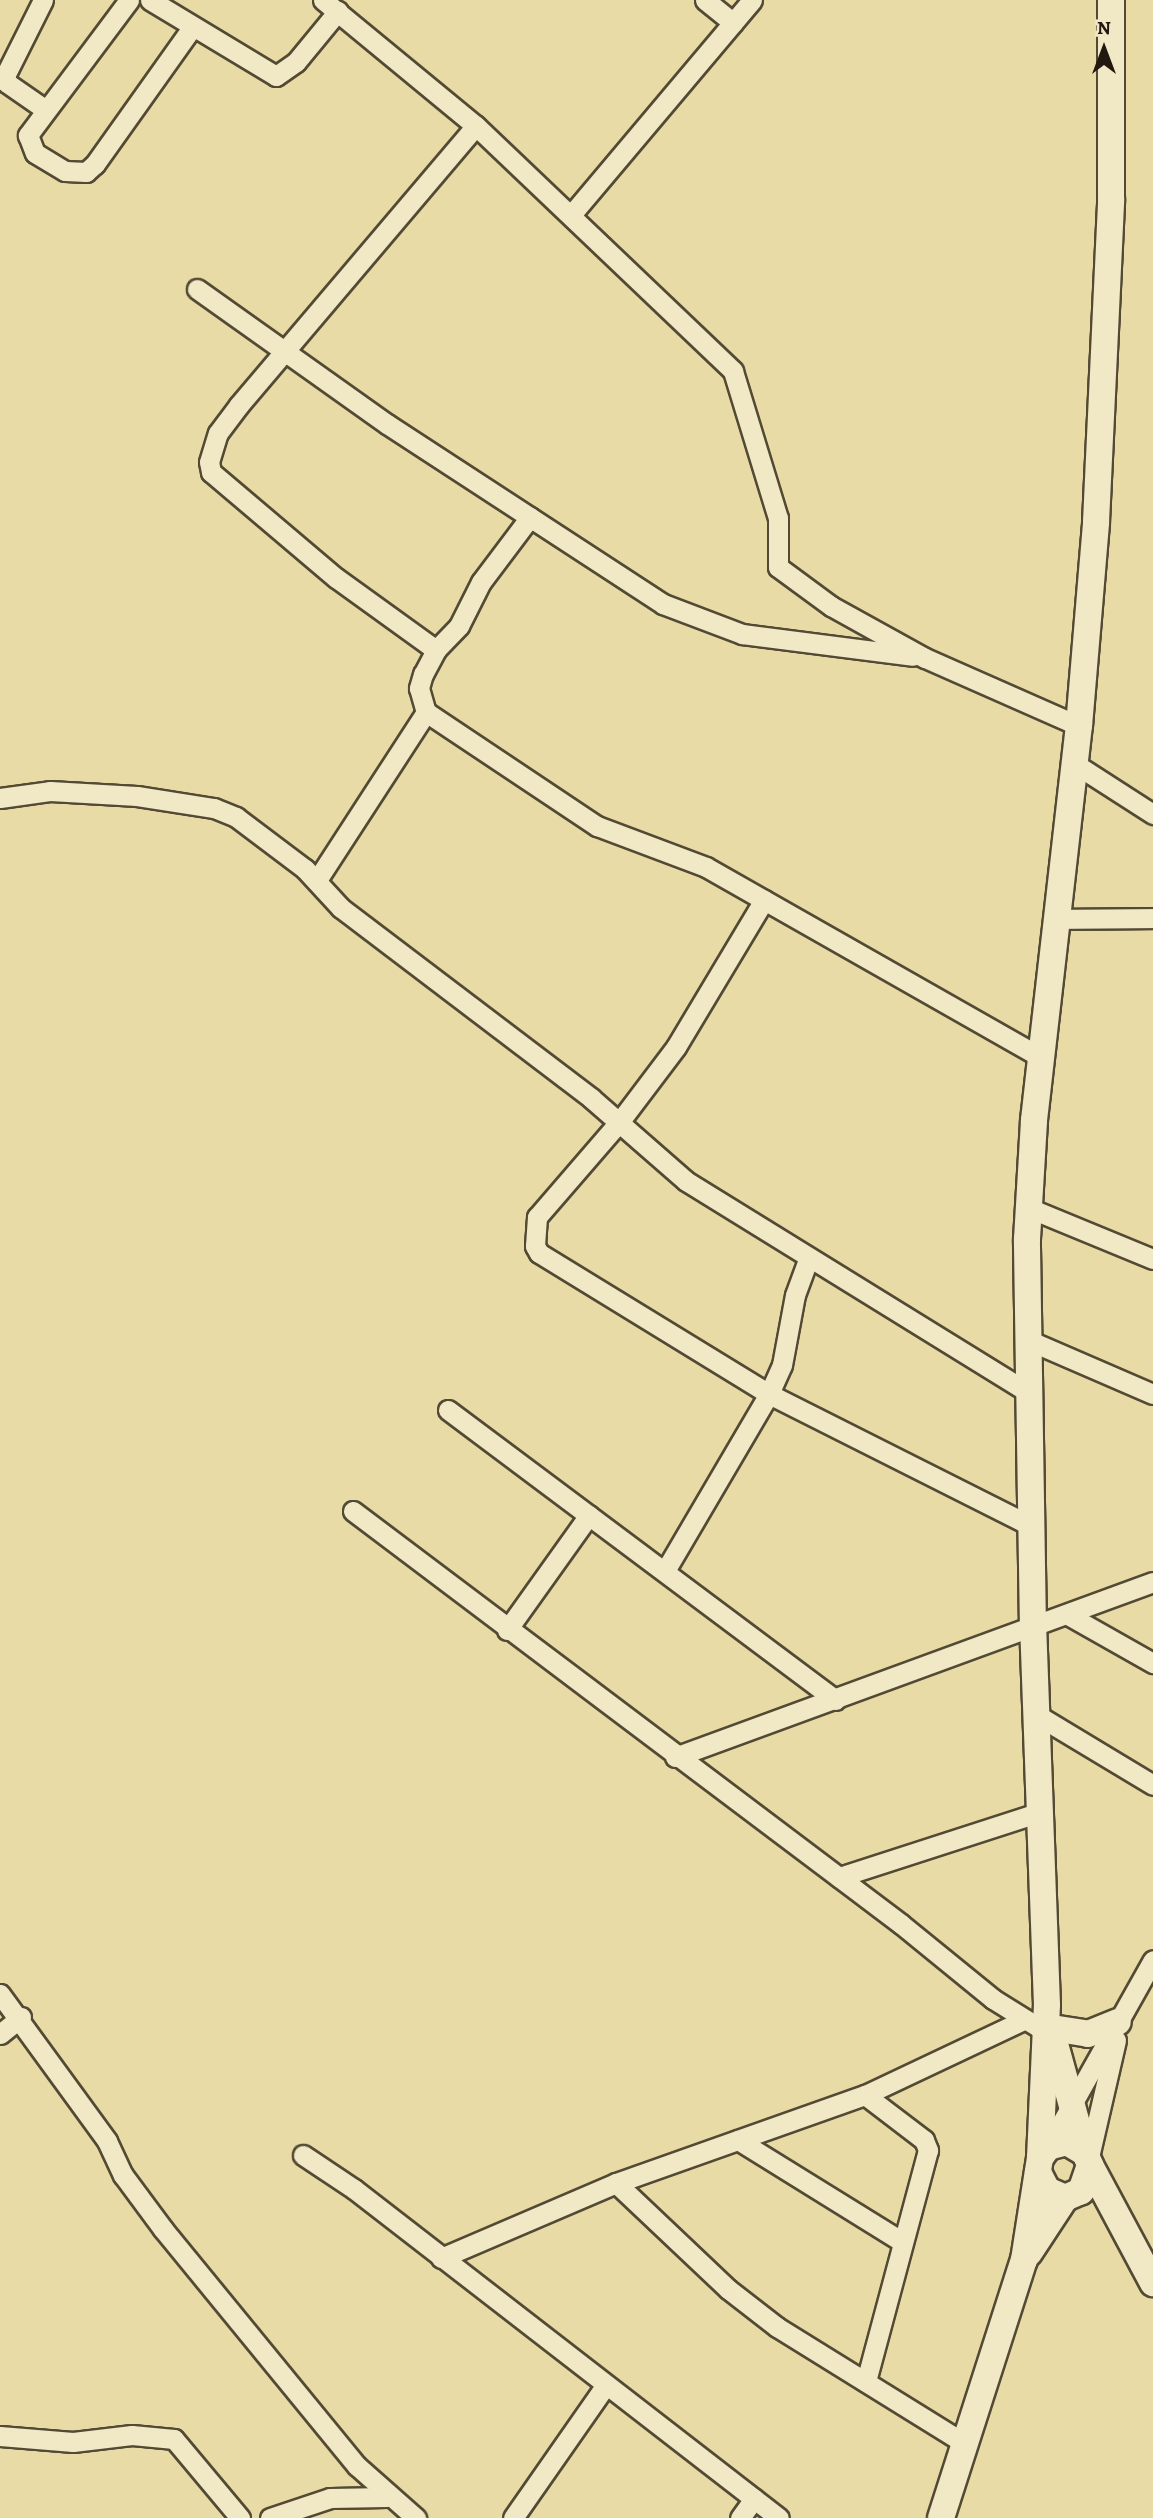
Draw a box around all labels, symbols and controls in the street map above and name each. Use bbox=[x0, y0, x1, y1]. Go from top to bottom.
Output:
north arrow bbox=[1069, 14, 1139, 84]
text: N bbox=[1097, 15, 1111, 41]

